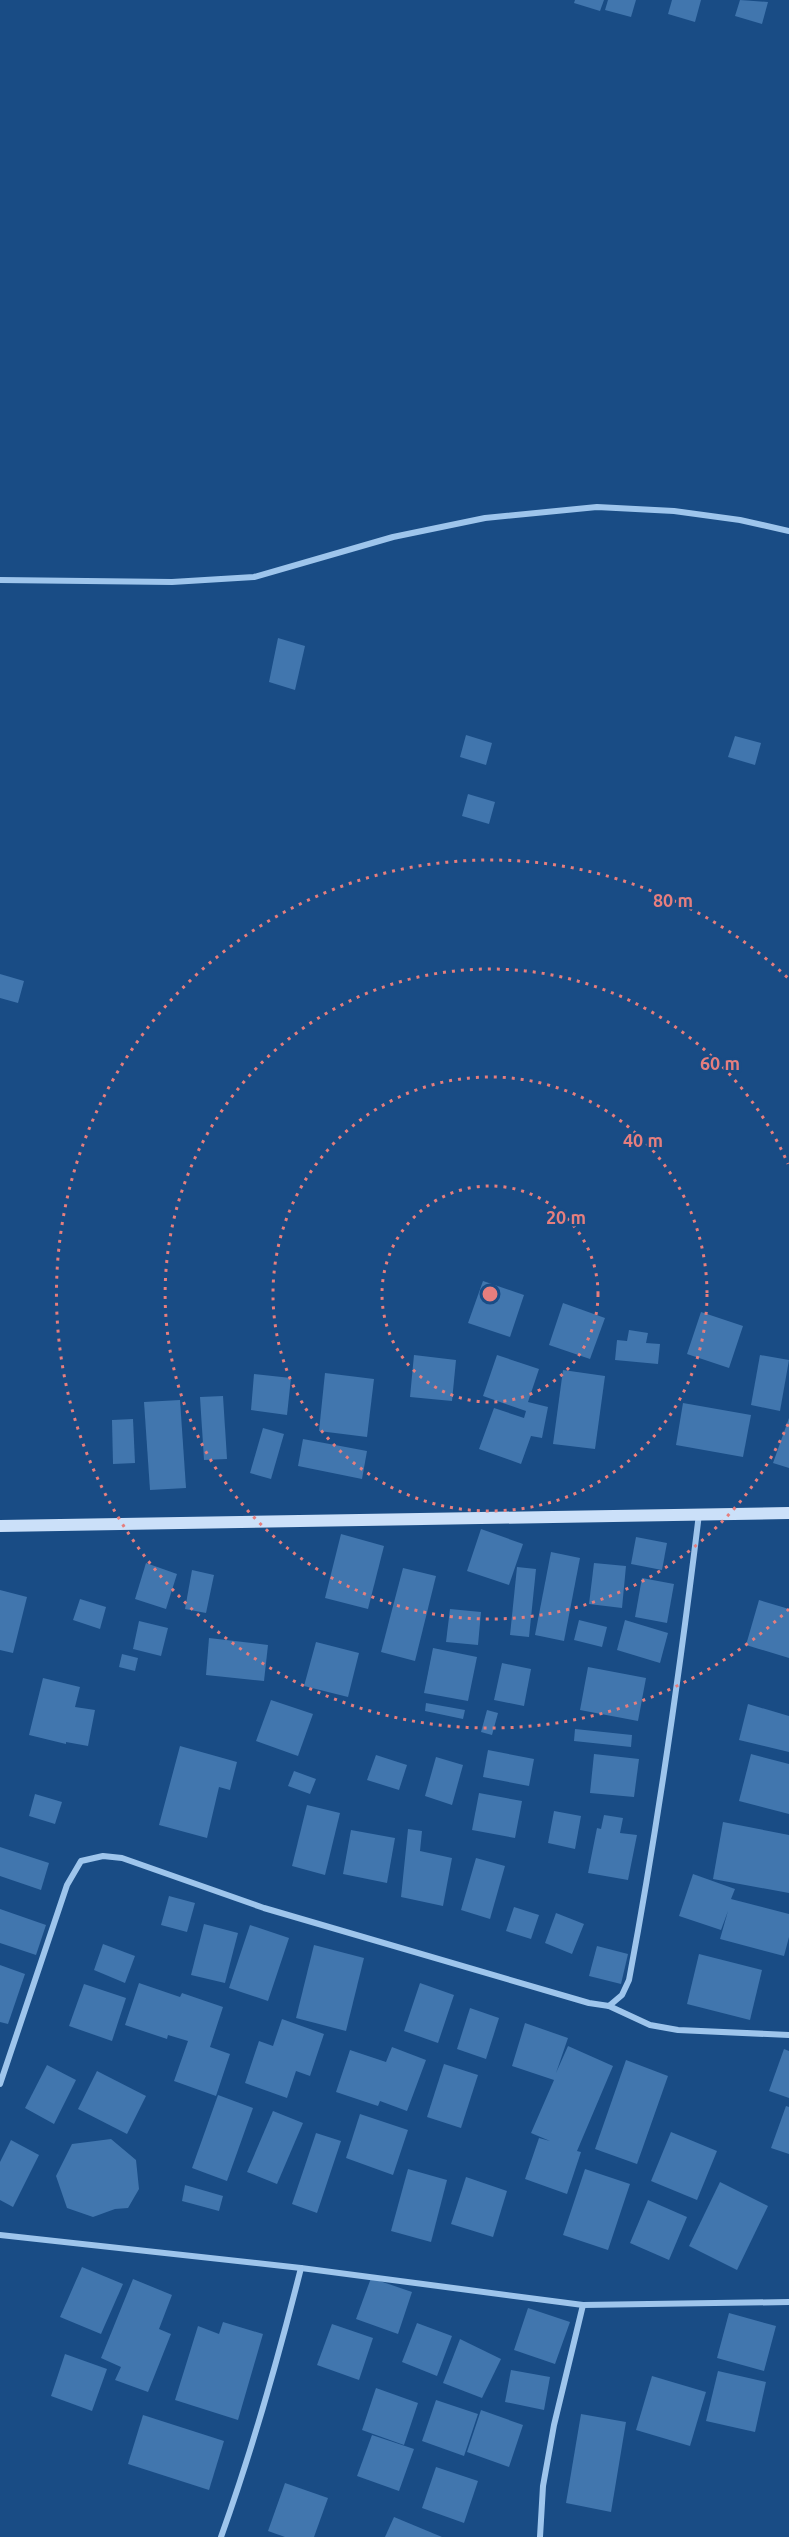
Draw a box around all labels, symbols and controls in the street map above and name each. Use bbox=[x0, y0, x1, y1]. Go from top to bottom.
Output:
text: 80 m bbox=[653, 890, 693, 910]
text: 60 m bbox=[700, 1053, 740, 1073]
text: 40 m bbox=[623, 1130, 663, 1150]
text: 20 m bbox=[546, 1207, 586, 1227]
centre of rings bbox=[480, 1284, 500, 1304]

